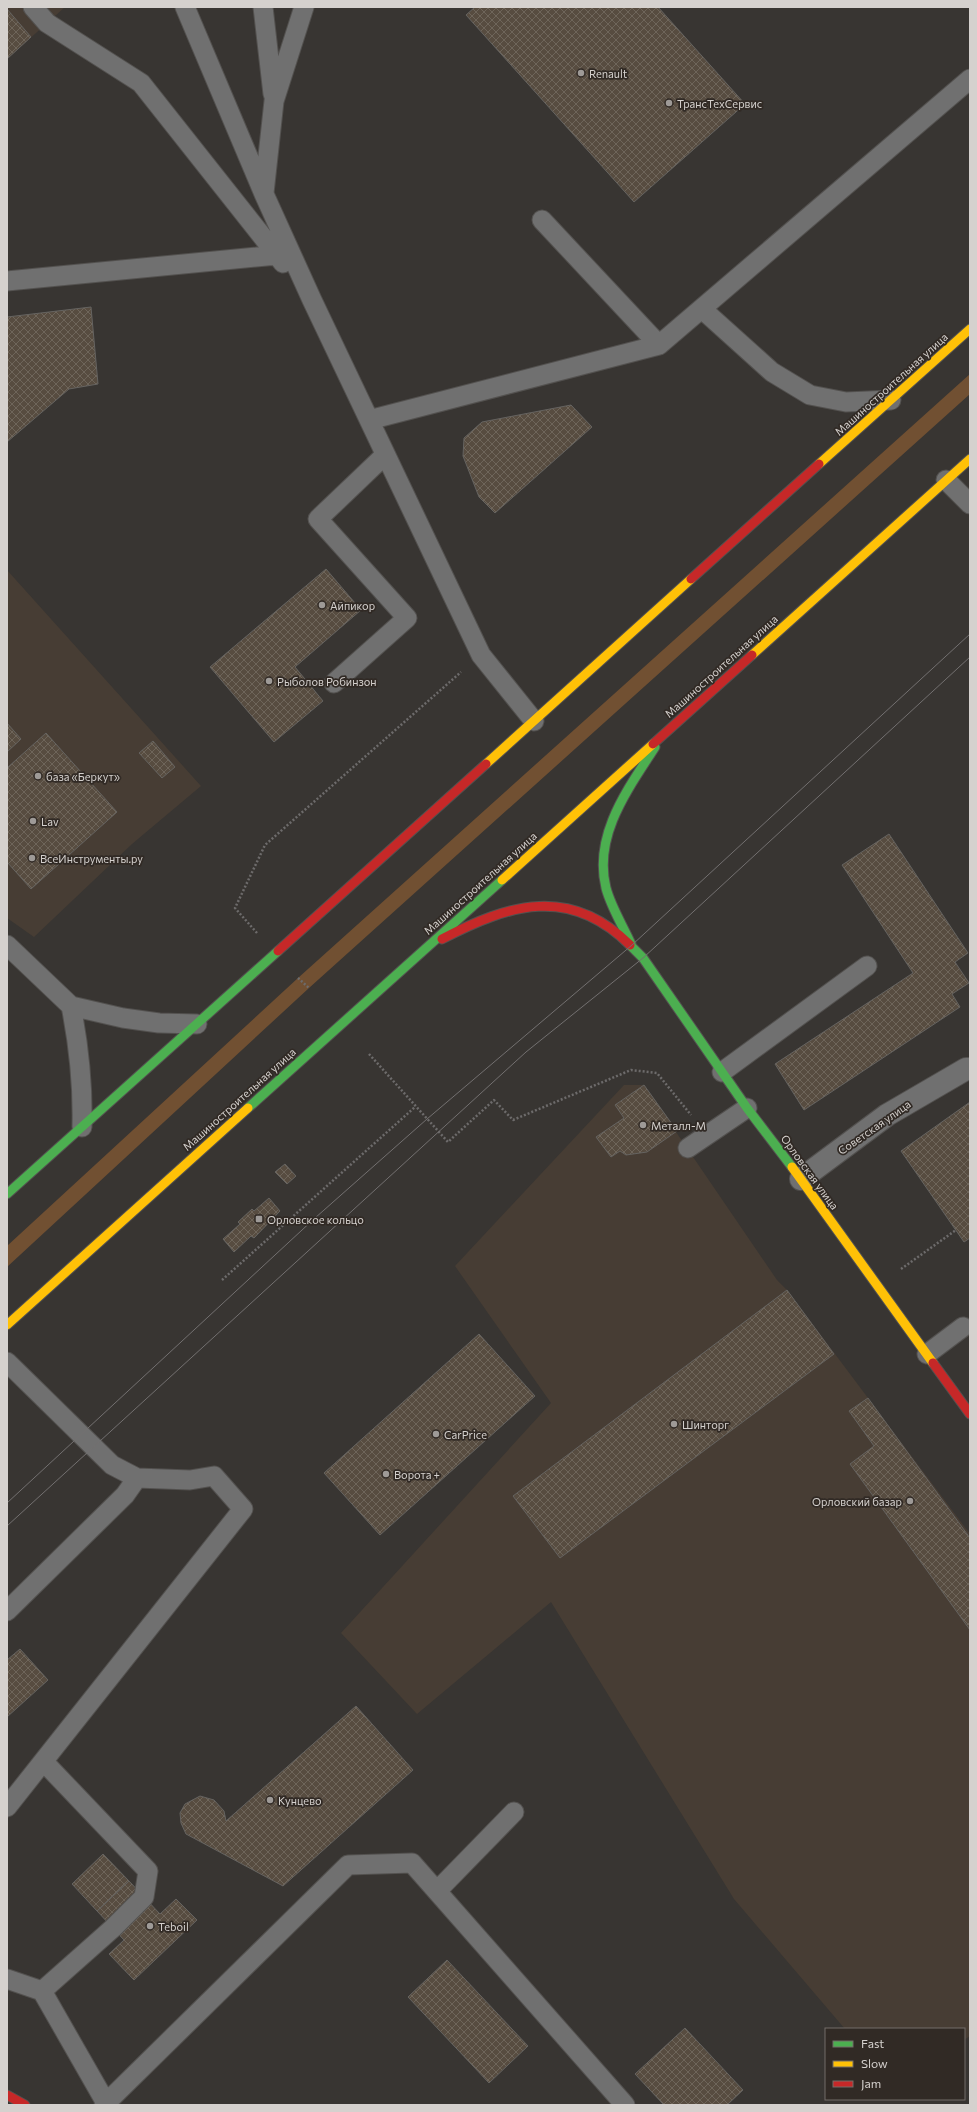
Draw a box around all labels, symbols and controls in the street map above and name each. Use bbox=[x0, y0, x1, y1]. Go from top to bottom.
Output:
place label: Renault bbox=[589, 67, 628, 80]
marker: Renault bbox=[576, 68, 586, 78]
place label: ТрансТехСервис bbox=[677, 97, 762, 110]
marker: ТрансТехСервис bbox=[664, 98, 674, 108]
street label: Машиностроительная улица bbox=[832, 330, 950, 438]
place label: Айпикор bbox=[330, 599, 375, 612]
marker: Айпикор bbox=[317, 600, 327, 610]
street label: Машиностроительная улица bbox=[662, 612, 780, 720]
place label: Рыболов Робинзон bbox=[277, 675, 377, 688]
marker: Рыболов Робинзон bbox=[264, 676, 274, 686]
place label: база «Беркут» bbox=[46, 770, 120, 783]
marker: база «Беркут» bbox=[33, 771, 43, 781]
place label: Lav bbox=[41, 815, 59, 828]
marker: Lav bbox=[28, 816, 38, 826]
street label: Машиностроительная улица bbox=[421, 829, 539, 937]
place label: ВсеИнструменты.ру bbox=[40, 852, 143, 865]
marker: ВсеИнструменты.ру bbox=[27, 853, 37, 863]
street label: Машиностроительная улица bbox=[180, 1045, 298, 1153]
street label: Советская улица bbox=[835, 1097, 913, 1157]
place label: Металл-М bbox=[651, 1119, 706, 1132]
marker: Металл-М bbox=[638, 1120, 648, 1130]
street label: Орловская улица bbox=[779, 1132, 841, 1212]
place label: Орловское кольцо bbox=[267, 1213, 364, 1226]
marker: Орловское кольцо bbox=[254, 1214, 264, 1224]
place label: Шинторг bbox=[682, 1418, 729, 1431]
marker: Шинторг bbox=[669, 1419, 679, 1429]
place label: CarPrice bbox=[444, 1428, 487, 1441]
marker: CarPrice bbox=[431, 1429, 441, 1439]
place label: Ворота + bbox=[394, 1468, 440, 1481]
marker: Ворота + bbox=[381, 1469, 391, 1479]
place label: Орловский базар bbox=[812, 1495, 902, 1508]
marker: Орловский базар bbox=[905, 1496, 915, 1506]
place label: Кунцево bbox=[278, 1794, 322, 1807]
marker: Кунцево bbox=[265, 1795, 275, 1805]
place label: Teboil bbox=[158, 1920, 189, 1933]
marker: Teboil bbox=[145, 1921, 155, 1931]
legend bbox=[825, 2028, 965, 2100]
text: Fast bbox=[861, 2036, 884, 2050]
text: Slow bbox=[861, 2056, 888, 2070]
text: Jam bbox=[861, 2076, 881, 2091]

